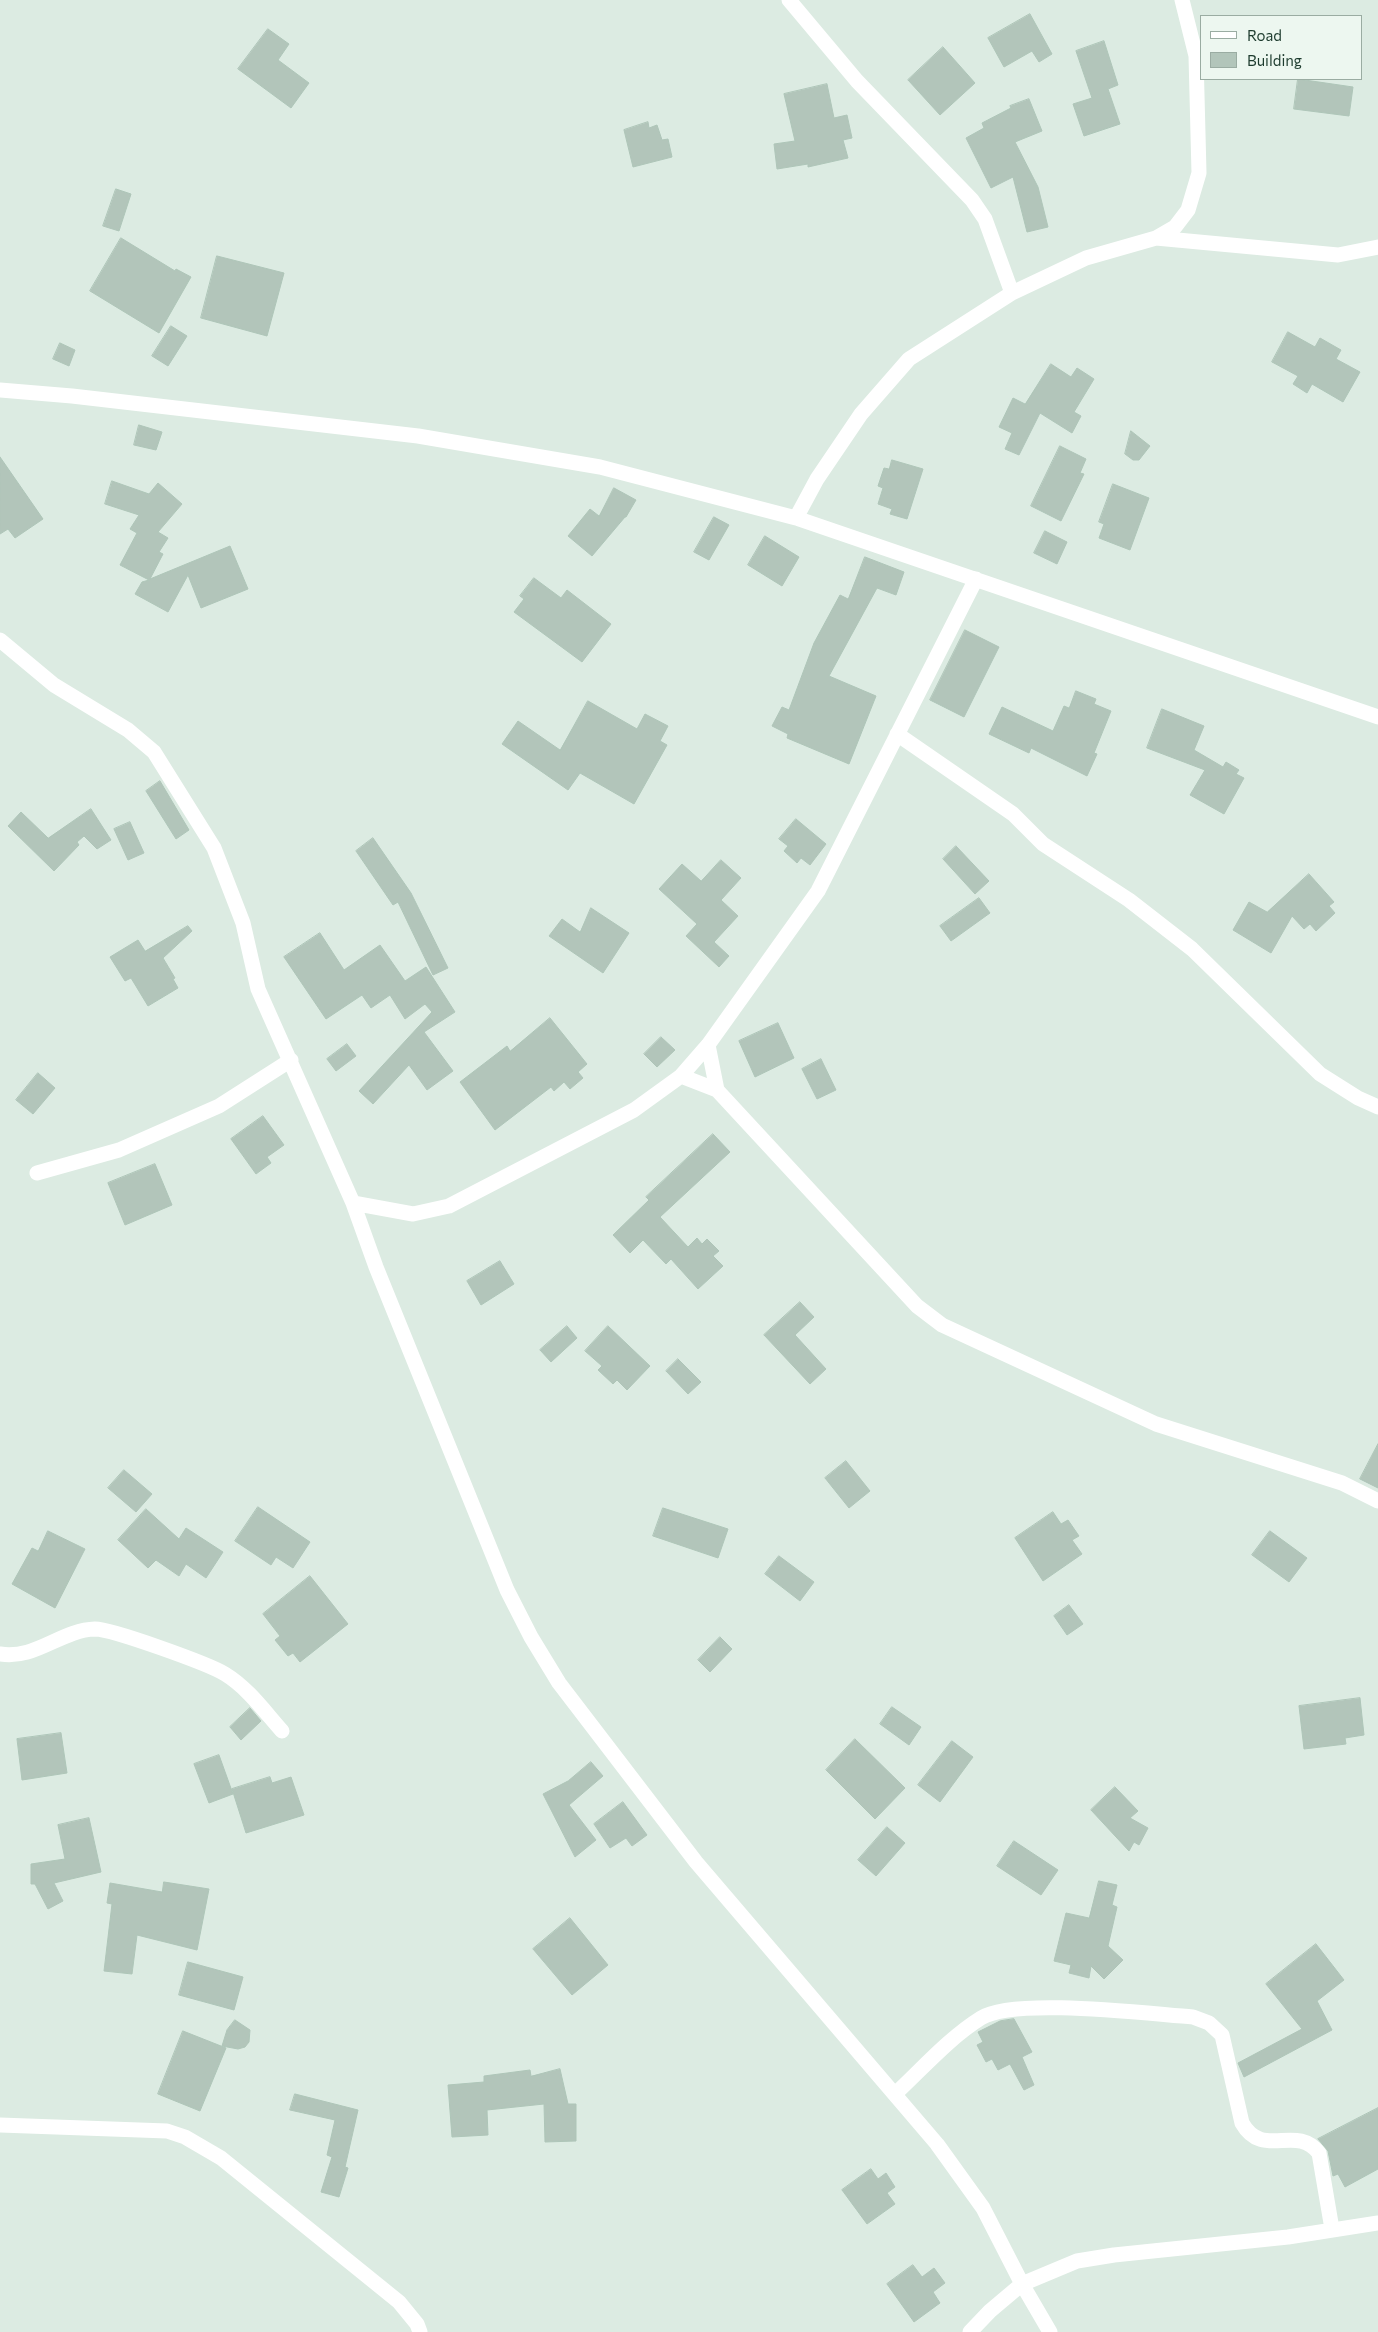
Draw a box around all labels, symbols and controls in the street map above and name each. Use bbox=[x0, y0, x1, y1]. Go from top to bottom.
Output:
legend bbox=[1200, 15, 1363, 80]
text: Road bbox=[1247, 26, 1282, 44]
text: Building bbox=[1247, 51, 1302, 69]

